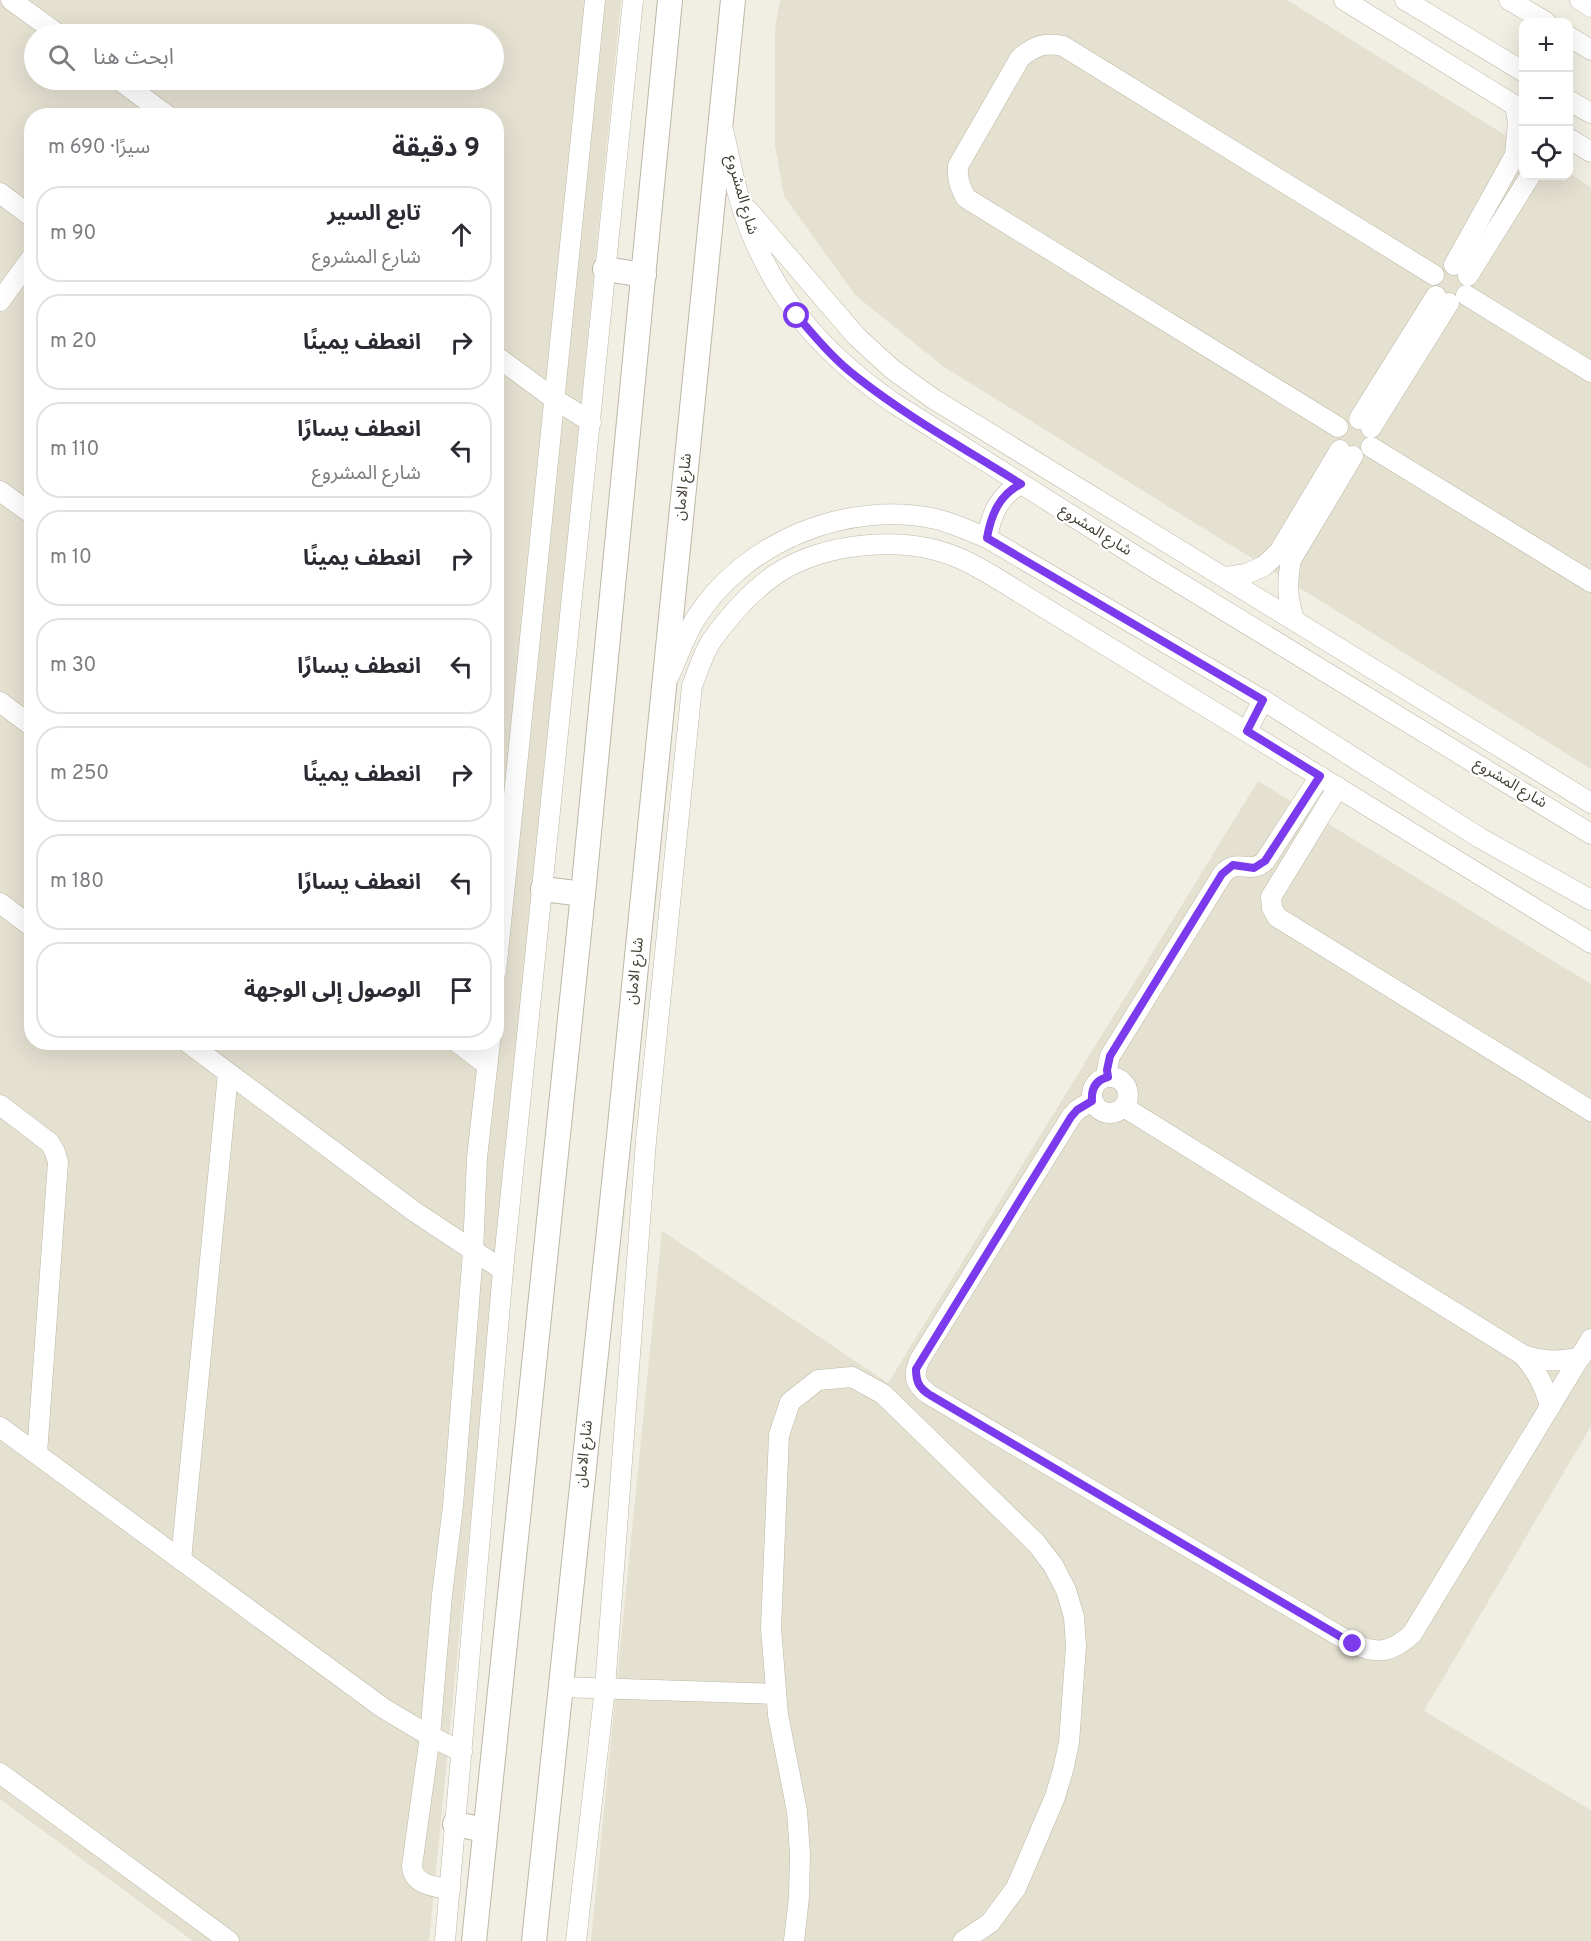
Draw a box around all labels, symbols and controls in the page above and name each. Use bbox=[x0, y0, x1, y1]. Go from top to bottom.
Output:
map controls bbox=[1519, 18, 1573, 180]
button: + bbox=[1519, 18, 1573, 72]
search box bbox=[24, 24, 504, 90]
icon: search bbox=[45, 41, 78, 74]
text: ابحث هنا bbox=[93, 45, 174, 72]
button: − bbox=[1519, 72, 1573, 126]
button: locate bbox=[1519, 126, 1573, 180]
text: 9 دقيقة bbox=[392, 133, 480, 166]
text: سيرًا · 690 m bbox=[48, 135, 150, 161]
street label: شارع المشروع bbox=[720, 153, 761, 237]
text: تابع السير bbox=[327, 201, 421, 228]
icon: ahead bbox=[445, 218, 478, 251]
text: 90 m bbox=[50, 221, 96, 247]
text: شارع المشروع bbox=[312, 245, 421, 271]
route start bbox=[783, 302, 809, 328]
icon: right bbox=[445, 326, 478, 359]
text: 20 m bbox=[50, 329, 97, 355]
text: انعطف يمينًا bbox=[303, 330, 421, 357]
text: انعطف يسارًا bbox=[297, 417, 421, 444]
icon: left bbox=[445, 434, 478, 467]
text: 110 m bbox=[50, 437, 99, 463]
street label: شارع الامان bbox=[671, 452, 698, 522]
text: شارع المشروع bbox=[312, 461, 421, 487]
street label: شارع المشروع bbox=[1055, 501, 1135, 562]
icon: right bbox=[445, 542, 478, 575]
text: 10 m bbox=[50, 545, 92, 571]
text: انعطف يمينًا bbox=[303, 546, 421, 573]
icon: left bbox=[445, 650, 478, 683]
text: 30 m bbox=[50, 653, 96, 679]
text: انعطف يسارًا bbox=[297, 654, 421, 681]
street label: شارع المشروع bbox=[1469, 755, 1550, 814]
icon: right bbox=[445, 758, 478, 791]
text: 250 m bbox=[50, 761, 109, 787]
text: انعطف يمينًا bbox=[303, 762, 421, 789]
icon: left bbox=[445, 866, 478, 899]
text: 180 m bbox=[50, 869, 104, 895]
text: انعطف يسارًا bbox=[297, 870, 421, 897]
street label: شارع الامان bbox=[623, 936, 650, 1006]
icon: arrive bbox=[445, 974, 478, 1007]
text: الوصول إلى الوجهة bbox=[244, 978, 421, 1005]
street label: شارع الامان bbox=[572, 1419, 599, 1489]
route end bbox=[1339, 1630, 1365, 1656]

